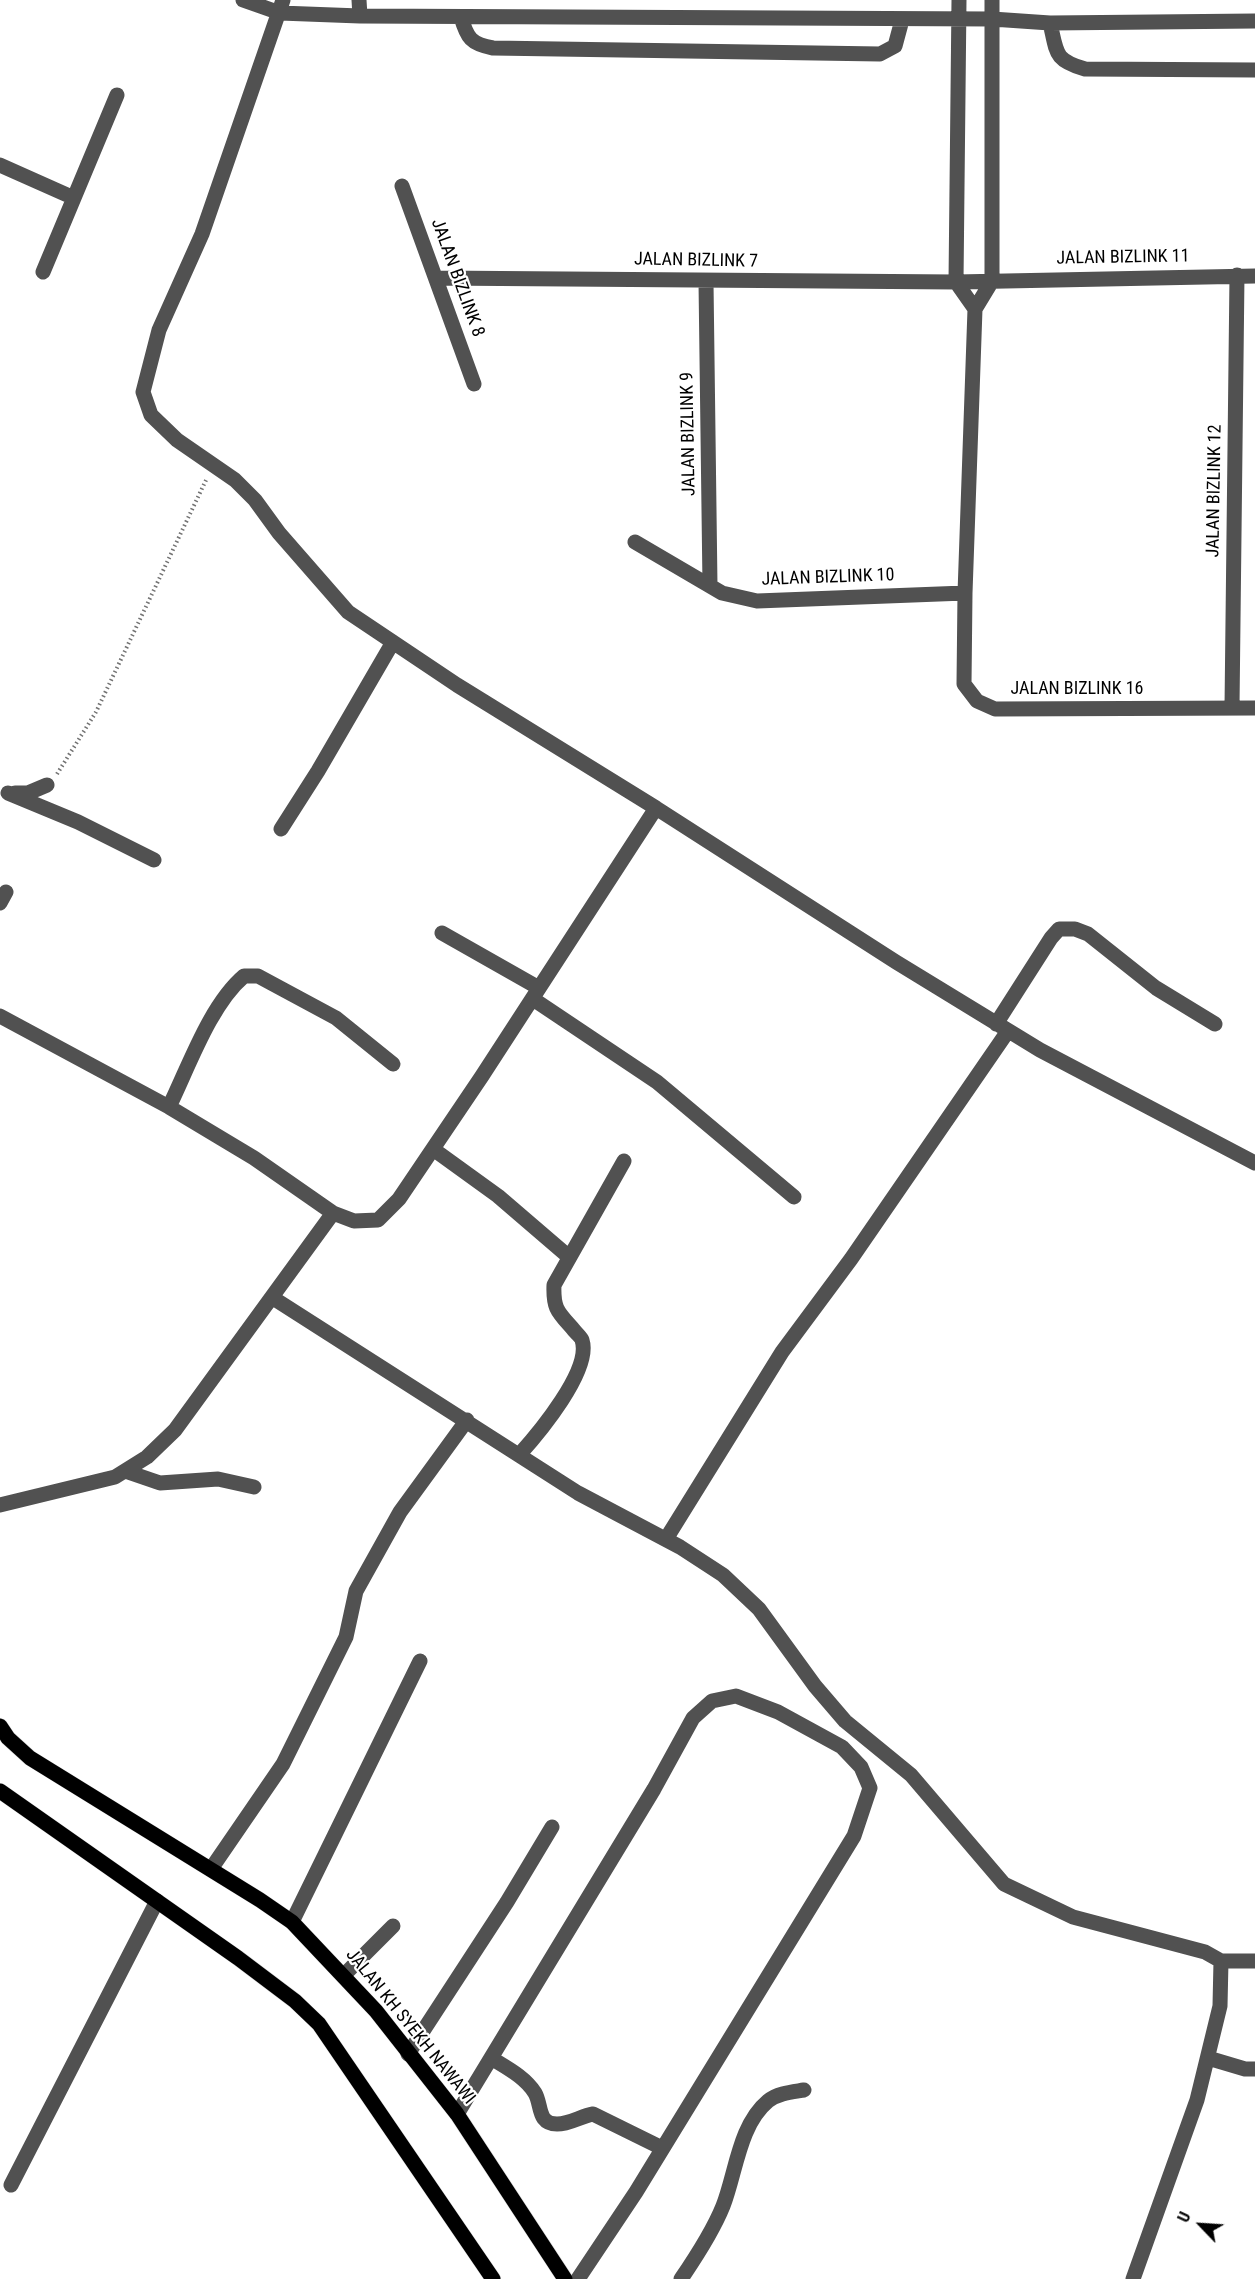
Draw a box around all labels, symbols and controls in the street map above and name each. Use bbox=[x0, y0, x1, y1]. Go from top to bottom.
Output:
street label: JALAN BIZLINK 8 bbox=[426, 216, 488, 340]
street label: JALAN BIZLINK 11 bbox=[1056, 246, 1190, 270]
street label: JALAN BIZLINK 7 bbox=[634, 249, 758, 273]
street label: JALAN BIZLINK 9 bbox=[677, 372, 701, 496]
street label: JALAN BIZLINK 12 bbox=[1203, 424, 1227, 558]
street label: JALAN BIZLINK 10 bbox=[761, 565, 895, 591]
street label: JALAN BIZLINK 16 bbox=[1011, 678, 1143, 700]
street label: JALAN KH SYEKH NAWAWI bbox=[341, 1945, 479, 2109]
north arrow bbox=[1171, 2195, 1231, 2255]
text: U bbox=[1174, 2209, 1195, 2225]

